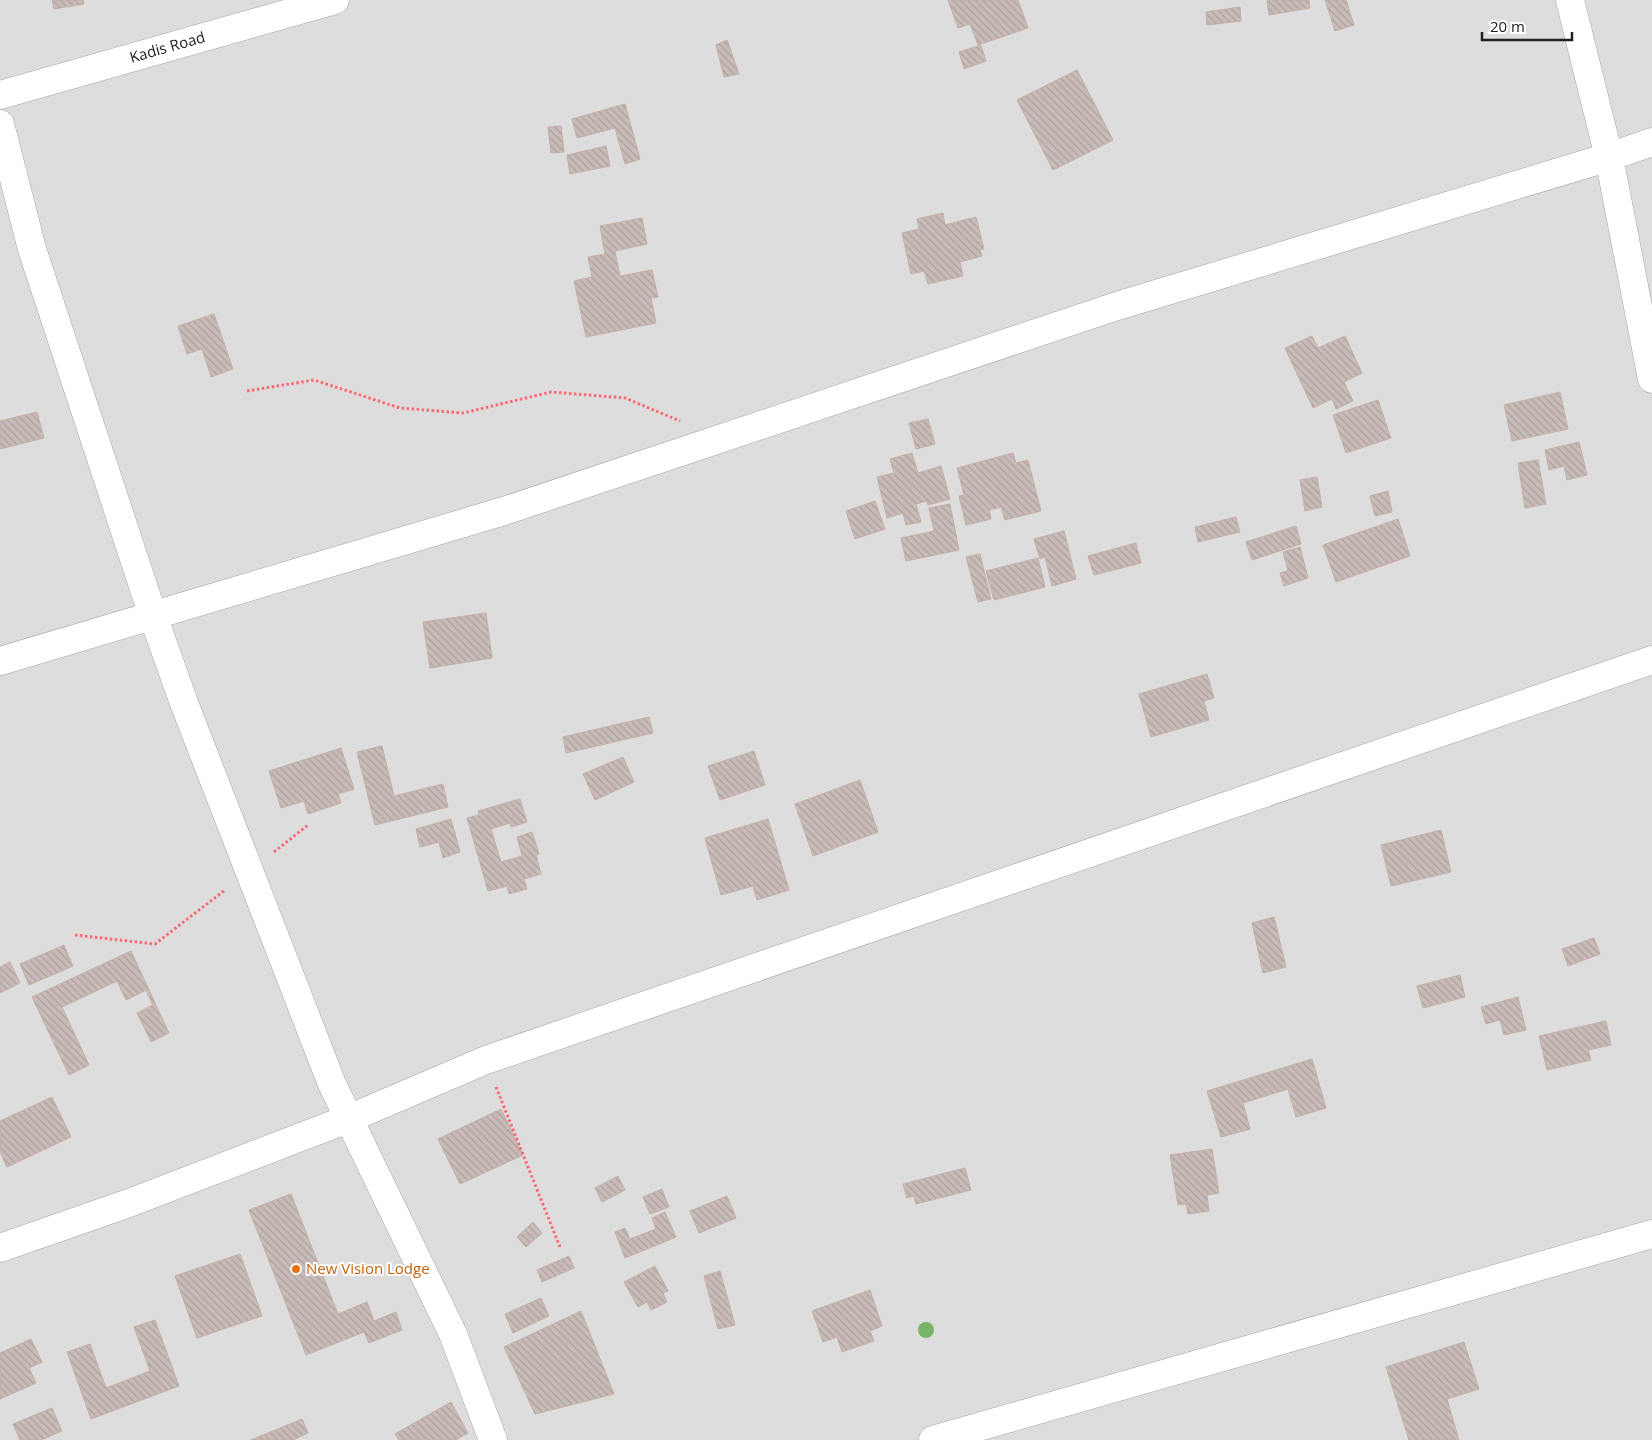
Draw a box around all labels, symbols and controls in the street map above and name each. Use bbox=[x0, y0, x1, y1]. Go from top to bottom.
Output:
scale bar bbox=[1482, 10, 1572, 42]
text: 20 m bbox=[1490, 16, 1525, 36]
street label: Kadis Road bbox=[127, 26, 207, 67]
place label: New Vision Lodge bbox=[306, 1258, 430, 1278]
marker: New Vision Lodge bbox=[290, 1263, 302, 1275]

